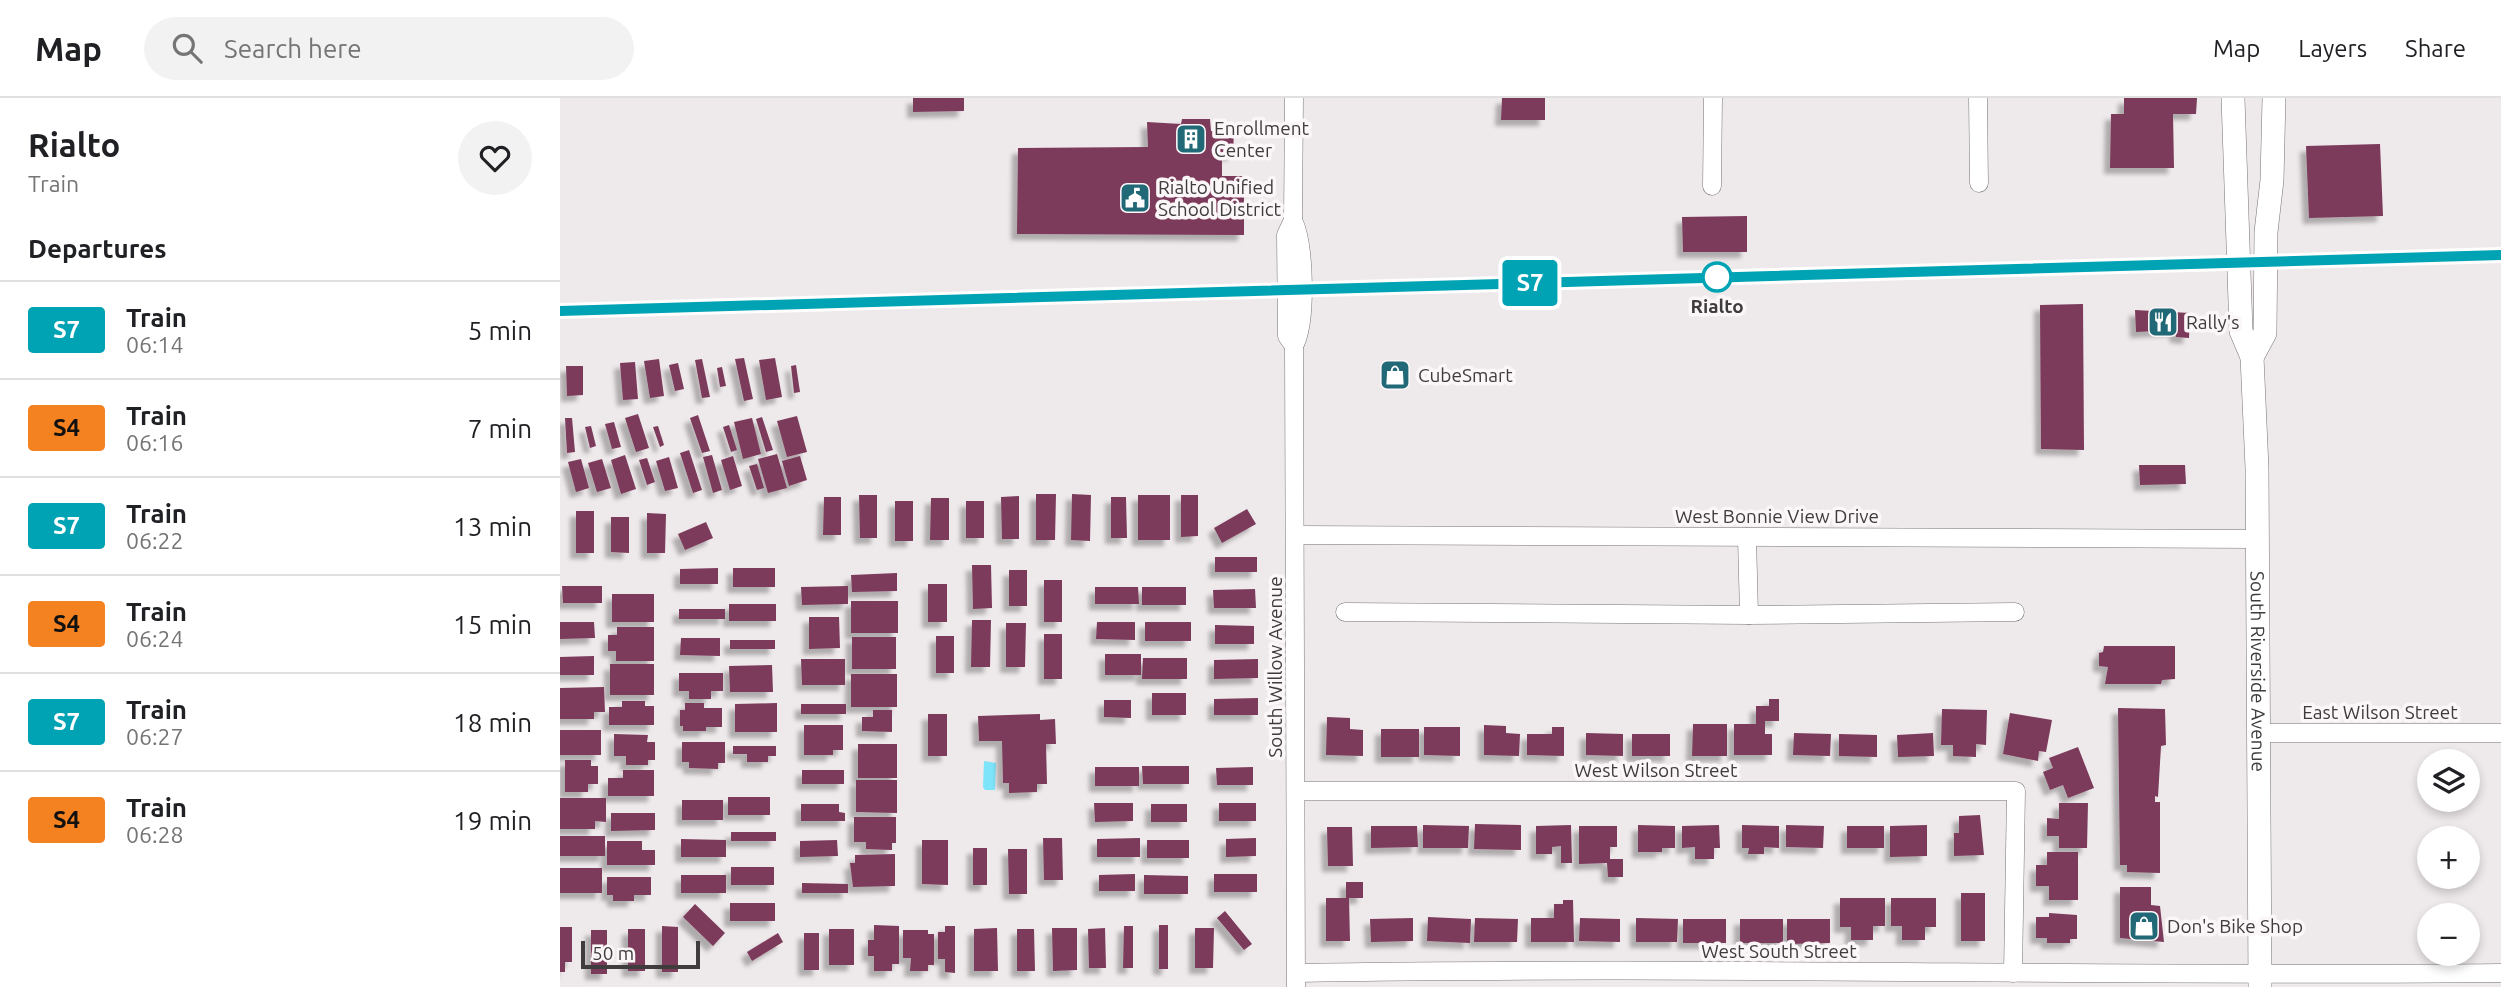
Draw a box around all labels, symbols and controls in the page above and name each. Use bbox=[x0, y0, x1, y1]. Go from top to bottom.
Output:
search box bbox=[144, 17, 634, 80]
icon: search bbox=[168, 29, 206, 67]
text: Map bbox=[35, 30, 102, 67]
text: Search here bbox=[224, 34, 362, 63]
text: Map bbox=[2213, 35, 2260, 62]
text: Layers bbox=[2298, 35, 2367, 62]
text: Share bbox=[2405, 35, 2466, 62]
place label: Enrollment Center bbox=[1214, 117, 1309, 161]
button: heart bbox=[458, 121, 532, 195]
building icon: Enrollment Center bbox=[1174, 122, 1208, 156]
text: Rialto bbox=[28, 126, 120, 163]
text: Train bbox=[28, 171, 79, 196]
place label: Rialto Unified School District bbox=[1158, 176, 1282, 220]
public building icon: Rialto Unified School District bbox=[1118, 181, 1152, 215]
text: Departures bbox=[28, 234, 166, 263]
line badge: S7 bbox=[1499, 260, 1562, 306]
marker: Rialto bbox=[1702, 262, 1732, 292]
text: S7 bbox=[1516, 269, 1544, 296]
place label: Rialto bbox=[1690, 295, 1744, 317]
text: Train bbox=[126, 303, 187, 332]
restaurant icon: Rally's bbox=[2146, 305, 2180, 339]
place label: Rally's bbox=[2186, 311, 2240, 333]
text: S7 bbox=[53, 316, 80, 343]
text: 5 min bbox=[468, 316, 532, 345]
text: 06:14 bbox=[126, 332, 184, 357]
shop icon: CubeSmart bbox=[1378, 358, 1412, 392]
place label: CubeSmart bbox=[1418, 364, 1513, 386]
text: Train bbox=[126, 401, 187, 430]
text: S4 bbox=[53, 414, 80, 441]
text: 7 min bbox=[468, 414, 532, 443]
text: 06:16 bbox=[126, 430, 184, 455]
text: Train bbox=[126, 499, 187, 528]
street label: West Bonnie View Drive bbox=[1675, 505, 1879, 527]
text: S7 bbox=[53, 512, 80, 539]
text: 13 min bbox=[453, 512, 532, 541]
text: 06:22 bbox=[126, 528, 184, 553]
street label: South Riverside Avenue bbox=[2247, 571, 2270, 772]
street label: South Willow Avenue bbox=[1264, 576, 1286, 758]
text: Train bbox=[126, 597, 187, 626]
text: S4 bbox=[53, 610, 80, 637]
text: 15 min bbox=[453, 610, 532, 639]
text: 06:24 bbox=[126, 626, 184, 651]
text: Train bbox=[126, 695, 187, 724]
street label: East Wilson Street bbox=[2302, 701, 2458, 723]
text: S7 bbox=[53, 708, 80, 735]
text: 18 min bbox=[453, 708, 532, 737]
text: 06:27 bbox=[126, 724, 184, 749]
map controls bbox=[2417, 749, 2480, 966]
button: layers bbox=[2417, 749, 2480, 812]
street label: West Wilson Street bbox=[1574, 759, 1738, 781]
text: Train bbox=[126, 793, 187, 822]
text: S4 bbox=[53, 806, 80, 833]
text: 19 min bbox=[453, 806, 532, 835]
text: 06:28 bbox=[126, 822, 184, 847]
button: + bbox=[2417, 826, 2480, 889]
button: − bbox=[2417, 903, 2480, 966]
shop icon: Don's Bike Shop bbox=[2127, 909, 2161, 943]
place label: Don's Bike Shop bbox=[2167, 915, 2303, 937]
scale bar bbox=[581, 938, 700, 970]
street label: West South Street bbox=[1701, 940, 1857, 962]
text: 50 m bbox=[592, 942, 634, 964]

